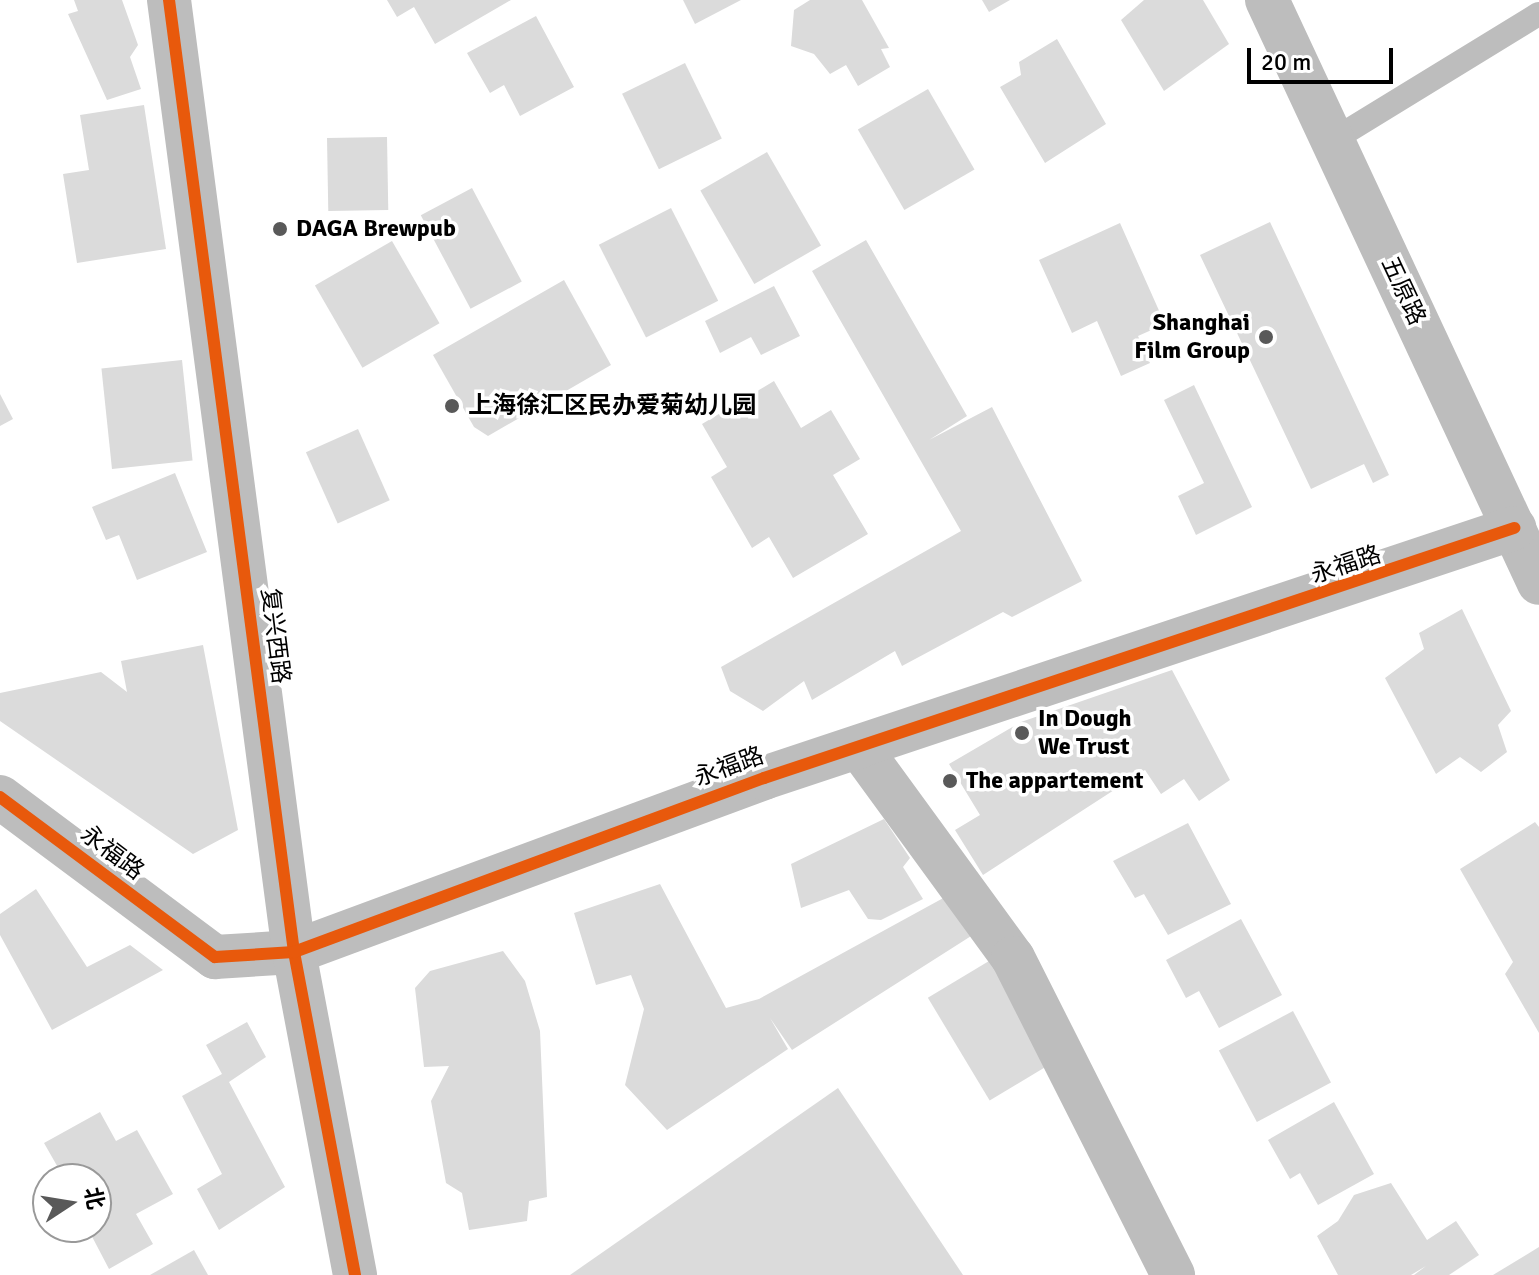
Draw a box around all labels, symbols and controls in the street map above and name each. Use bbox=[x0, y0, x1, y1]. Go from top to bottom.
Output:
scale bar bbox=[1251, 32, 1397, 82]
text: 20 m bbox=[1261, 47, 1311, 77]
place label: DAGA Brewpub bbox=[296, 215, 456, 243]
marker: DAGA Brewpub bbox=[271, 220, 289, 238]
street label: 五原路 bbox=[1375, 252, 1431, 330]
place label: Shanghai Film Group bbox=[1134, 309, 1250, 365]
marker: Shanghai Film Group bbox=[1257, 328, 1275, 346]
place label: 上海徐汇区民办爱菊幼儿园 bbox=[468, 392, 756, 420]
marker: 上海徐汇区民办爱菊幼儿园 bbox=[443, 397, 461, 415]
street label: 永福路 bbox=[1307, 540, 1385, 590]
street label: 复兴西路 bbox=[255, 587, 295, 685]
place label: In Dough We Trust bbox=[1038, 705, 1132, 761]
marker: In Dough We Trust bbox=[1013, 724, 1031, 742]
street label: 永福路 bbox=[690, 741, 768, 793]
place label: The appartement bbox=[966, 767, 1143, 795]
marker: The appartement bbox=[941, 772, 959, 790]
street label: 永福路 bbox=[75, 820, 149, 886]
north arrow bbox=[32, 1163, 112, 1243]
text: 北 bbox=[79, 1185, 110, 1212]

